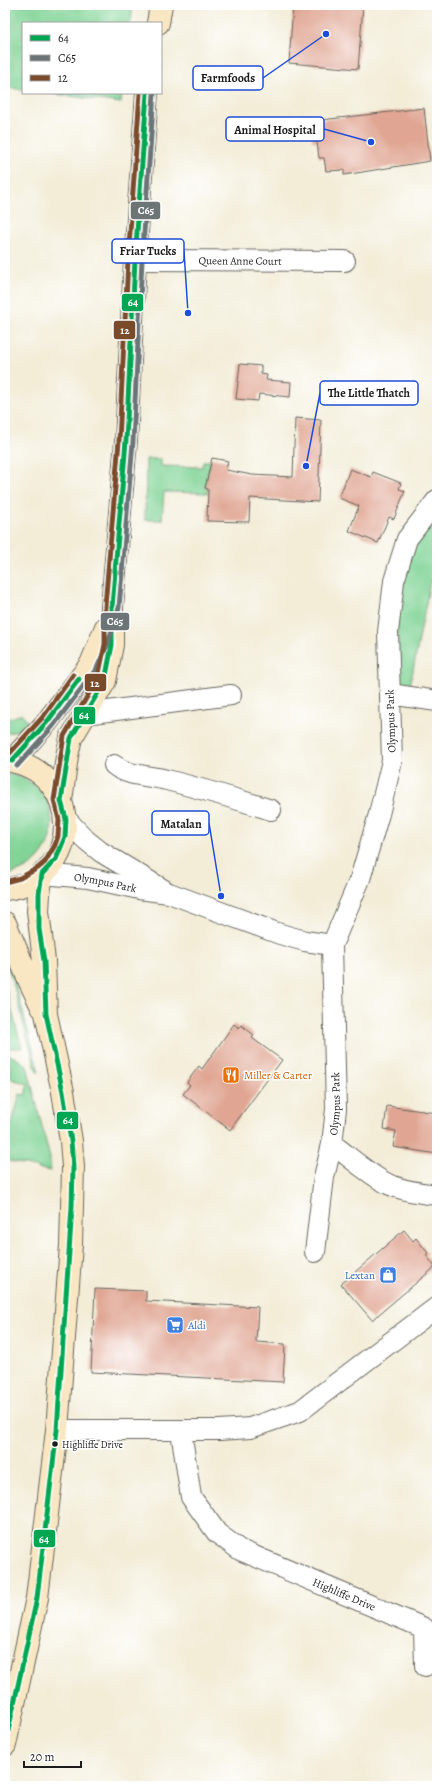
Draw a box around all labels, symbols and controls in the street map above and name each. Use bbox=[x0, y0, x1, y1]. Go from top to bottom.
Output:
legend bbox=[22, 22, 162, 94]
text: 64 bbox=[58, 30, 70, 46]
text: C65 bbox=[58, 50, 76, 66]
callout: Farmfoods bbox=[193, 66, 263, 90]
text: 12 bbox=[58, 70, 68, 86]
text: Farmfoods bbox=[201, 70, 255, 86]
callout: Animal Hospital bbox=[226, 117, 324, 141]
text: Animal Hospital bbox=[233, 122, 316, 138]
line badge: C65 bbox=[130, 201, 161, 220]
text: C65 bbox=[138, 203, 155, 218]
callout: Friar Tucks bbox=[112, 239, 184, 263]
text: Friar Tucks bbox=[120, 243, 177, 259]
street label: Queen Anne Court bbox=[198, 253, 282, 268]
line badge: 64 bbox=[121, 293, 144, 312]
text: 64 bbox=[128, 295, 138, 310]
line badge: 12 bbox=[113, 320, 136, 340]
text: 12 bbox=[120, 323, 130, 338]
callout: The Little Thatch bbox=[320, 381, 418, 405]
text: The Little Thatch bbox=[328, 385, 411, 401]
line badge: C65 bbox=[100, 612, 130, 631]
text: C65 bbox=[107, 614, 124, 629]
line badge: 12 bbox=[84, 673, 107, 692]
text: 12 bbox=[90, 676, 100, 691]
street label: Olympus Park bbox=[382, 689, 400, 753]
line badge: 64 bbox=[73, 706, 96, 725]
text: 64 bbox=[79, 708, 89, 723]
callout: Matalan bbox=[152, 811, 209, 835]
text: Matalan bbox=[160, 816, 202, 832]
street label: Olympus Park bbox=[74, 869, 139, 896]
restaurant icon: Miller & Carter bbox=[221, 1065, 241, 1085]
place label: Miller & Carter bbox=[244, 1068, 312, 1083]
street label: Olympus Park bbox=[326, 1071, 344, 1136]
line badge: 64 bbox=[56, 1111, 79, 1130]
text: 64 bbox=[63, 1113, 73, 1128]
shop icon: Lextan bbox=[378, 1265, 398, 1285]
place label: Lextan bbox=[345, 1268, 375, 1283]
supermarket icon: Aldi bbox=[165, 1315, 185, 1335]
place label: Aldi bbox=[187, 1318, 206, 1333]
place label: Highliffe Drive bbox=[62, 1438, 123, 1451]
marker: Highliffe Drive bbox=[50, 1439, 60, 1449]
line badge: 64 bbox=[33, 1529, 56, 1548]
text: 64 bbox=[39, 1532, 49, 1547]
street label: Highliffe Drive bbox=[310, 1574, 378, 1614]
scale bar bbox=[24, 1743, 81, 1769]
text: 20 m bbox=[30, 1749, 54, 1765]

